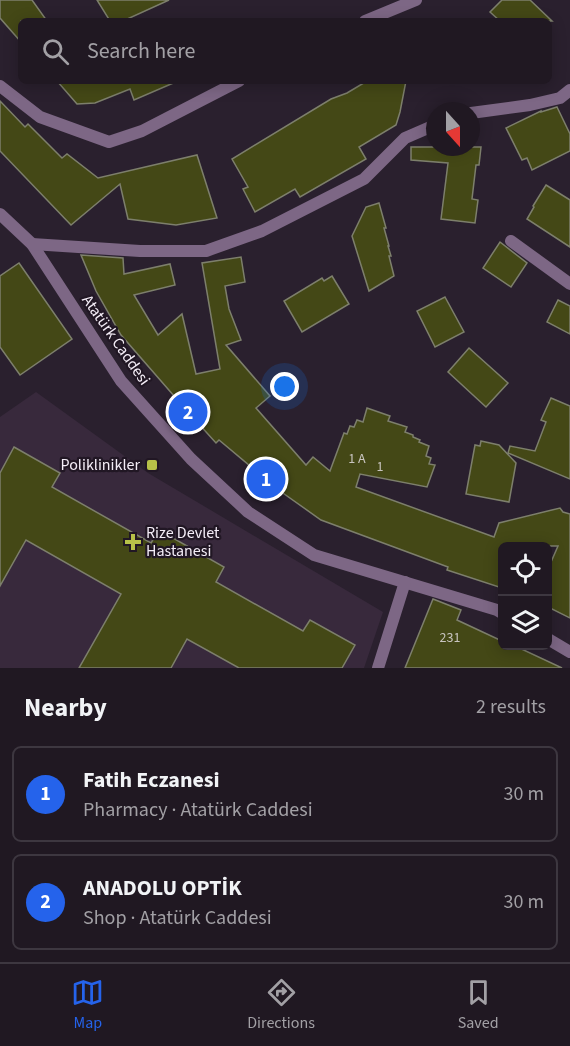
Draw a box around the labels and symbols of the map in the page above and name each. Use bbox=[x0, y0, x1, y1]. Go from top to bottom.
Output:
north arrow bbox=[426, 102, 480, 156]
street label: Atatürk Caddesi bbox=[77, 290, 155, 390]
your location bbox=[270, 372, 299, 401]
pin: 2 bbox=[168, 390, 207, 434]
house number: 1 A bbox=[348, 449, 366, 469]
place label: Poliklinikler bbox=[61, 454, 140, 476]
pin: 1 bbox=[246, 456, 286, 502]
house number: 1 bbox=[377, 457, 384, 477]
marker: Poliklinikler bbox=[145, 458, 159, 472]
place label: Rize Devlet Hastanesi bbox=[146, 522, 220, 562]
marker: Rize Devlet Hastanesi bbox=[124, 533, 142, 551]
house number: 231 bbox=[440, 628, 460, 648]

